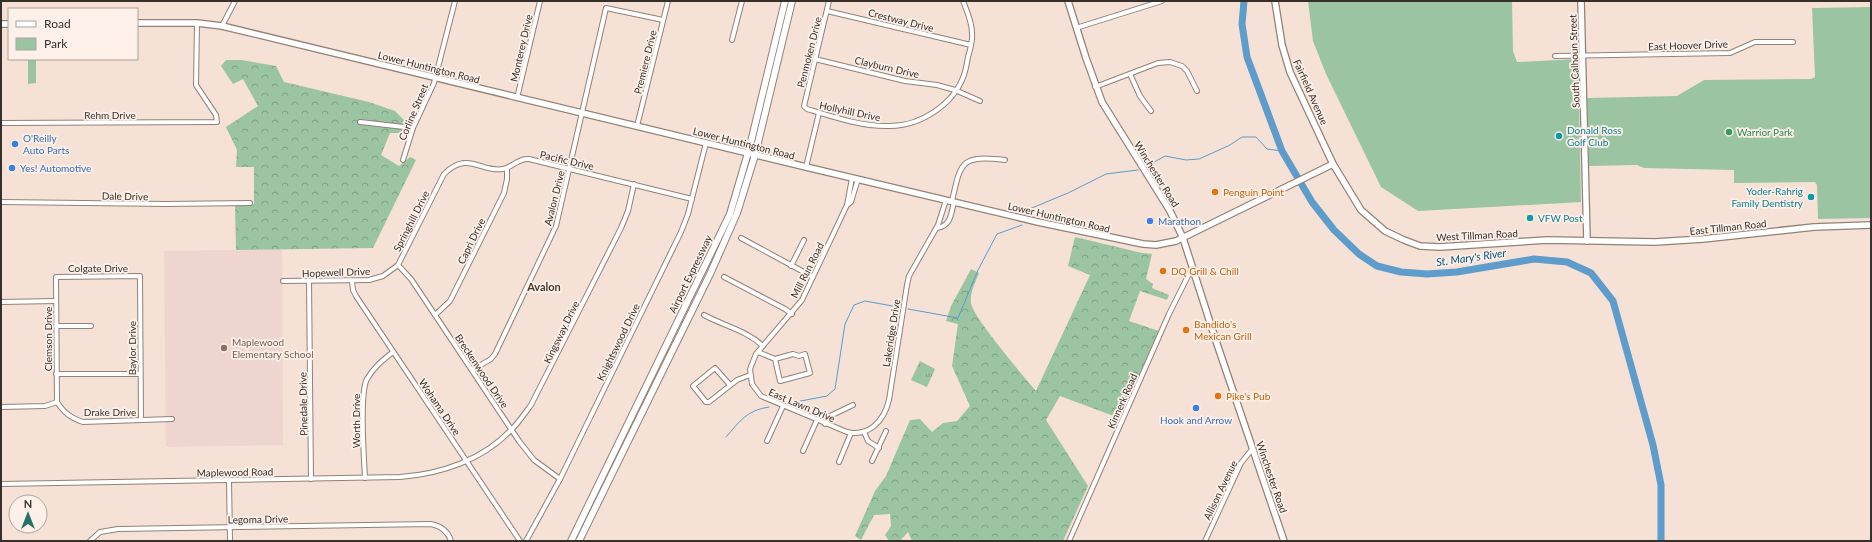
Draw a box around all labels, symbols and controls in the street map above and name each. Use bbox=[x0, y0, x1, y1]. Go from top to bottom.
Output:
street label: Crestway Drive bbox=[867, 6, 935, 34]
legend bbox=[8, 8, 138, 60]
street label: Monterey Drive bbox=[507, 13, 535, 83]
street label: South Calhoun Street bbox=[1566, 14, 1582, 108]
street label: Penmoken Drive bbox=[794, 15, 824, 89]
text: Road bbox=[44, 16, 71, 31]
street label: Premiere Drive bbox=[631, 29, 659, 95]
text: Park bbox=[44, 36, 68, 51]
street label: East Hoover Drive bbox=[1648, 38, 1728, 52]
street label: Lower Huntington Road bbox=[377, 49, 481, 85]
street label: Clayburn Drive bbox=[854, 54, 920, 80]
street label: Fairfield Avenue bbox=[1291, 57, 1331, 127]
street label: Corline Street bbox=[396, 81, 430, 142]
street label: Hollyhill Drive bbox=[818, 99, 882, 123]
street label: Rehm Drive bbox=[84, 109, 136, 121]
place label: Donald Ross Golf Club bbox=[1567, 124, 1622, 148]
street label: Lower Huntington Road bbox=[692, 125, 796, 161]
place label: Warrior Park bbox=[1737, 126, 1794, 138]
marker: Warrior Park bbox=[1724, 127, 1734, 137]
marker: Donald Ross Golf Club bbox=[1554, 131, 1564, 141]
place label: O'Reilly Auto Parts bbox=[23, 132, 69, 156]
marker: O'Reilly Auto Parts bbox=[10, 139, 20, 149]
street label: Winchester Road bbox=[1132, 139, 1182, 209]
street label: Pacific Drive bbox=[539, 148, 595, 172]
place label: Yes! Automotive bbox=[20, 162, 91, 174]
marker: Yes! Automotive bbox=[7, 163, 17, 173]
street label: Avalon Drive bbox=[541, 169, 567, 227]
place label: Yoder-Rahrig Family Dentistry bbox=[1731, 185, 1804, 209]
place label: Penguin Point bbox=[1223, 186, 1284, 198]
marker: Penguin Point bbox=[1210, 187, 1220, 197]
street label: Springhill Drive bbox=[390, 188, 432, 254]
street label: Dale Drive bbox=[102, 190, 148, 202]
marker: Yoder-Rahrig Family Dentistry bbox=[1806, 192, 1816, 202]
street label: Lower Huntington Road bbox=[1007, 199, 1111, 235]
place label: VFW Post bbox=[1538, 212, 1583, 224]
marker: VFW Post bbox=[1525, 213, 1535, 223]
place label: Marathon bbox=[1158, 215, 1201, 227]
street label: Capri Drive bbox=[455, 216, 487, 266]
marker: Marathon bbox=[1145, 216, 1155, 226]
street label: East Tillman Road bbox=[1689, 217, 1767, 237]
street label: West Tillman Road bbox=[1436, 227, 1518, 243]
street label: Airport Expressway bbox=[666, 232, 714, 315]
street label: Mill Run Road bbox=[788, 240, 826, 300]
water label: St. Mary's River bbox=[1435, 246, 1507, 268]
street label: Colgate Drive bbox=[68, 262, 128, 274]
street label: Hopewell Drive bbox=[302, 265, 370, 279]
place label: DQ Grill & Chill bbox=[1171, 265, 1239, 277]
marker: DQ Grill & Chill bbox=[1158, 266, 1168, 276]
district label: Avalon bbox=[526, 280, 561, 293]
street label: Lakeridge Drive bbox=[880, 298, 902, 368]
street label: Kingsway Drive bbox=[541, 299, 581, 365]
street label: Knightswood Drive bbox=[594, 301, 642, 383]
street label: Clemson Drive bbox=[42, 307, 54, 371]
place label: Bandido's Mexican Grill bbox=[1194, 318, 1252, 342]
street label: Baylor Drive bbox=[126, 321, 138, 375]
marker: Bandido's Mexican Grill bbox=[1181, 325, 1191, 335]
street label: Breckenwood Drive bbox=[453, 332, 511, 410]
place label: Maplewood Elementary School bbox=[232, 336, 314, 360]
marker: Maplewood Elementary School bbox=[219, 343, 229, 353]
street label: Pinedale Drive bbox=[296, 372, 310, 436]
street label: Kinnerk Road bbox=[1105, 372, 1139, 430]
street label: Wohama Drive bbox=[417, 376, 463, 438]
street label: East Lawn Drive bbox=[767, 386, 837, 424]
place label: Pike's Pub bbox=[1226, 390, 1271, 402]
marker: Pike's Pub bbox=[1213, 391, 1223, 401]
street label: Worth Drive bbox=[350, 394, 362, 448]
marker: Hook and Arrow bbox=[1191, 403, 1201, 413]
street label: Drake Drive bbox=[84, 406, 136, 418]
place label: Hook and Arrow bbox=[1160, 414, 1232, 426]
street label: Winchester Road bbox=[1254, 439, 1290, 515]
street label: Allison Avenue bbox=[1200, 458, 1240, 522]
street label: Maplewood Road bbox=[197, 465, 273, 479]
north arrow bbox=[8, 494, 48, 534]
text: N bbox=[24, 497, 32, 510]
street label: Legoma Drive bbox=[228, 512, 288, 526]

